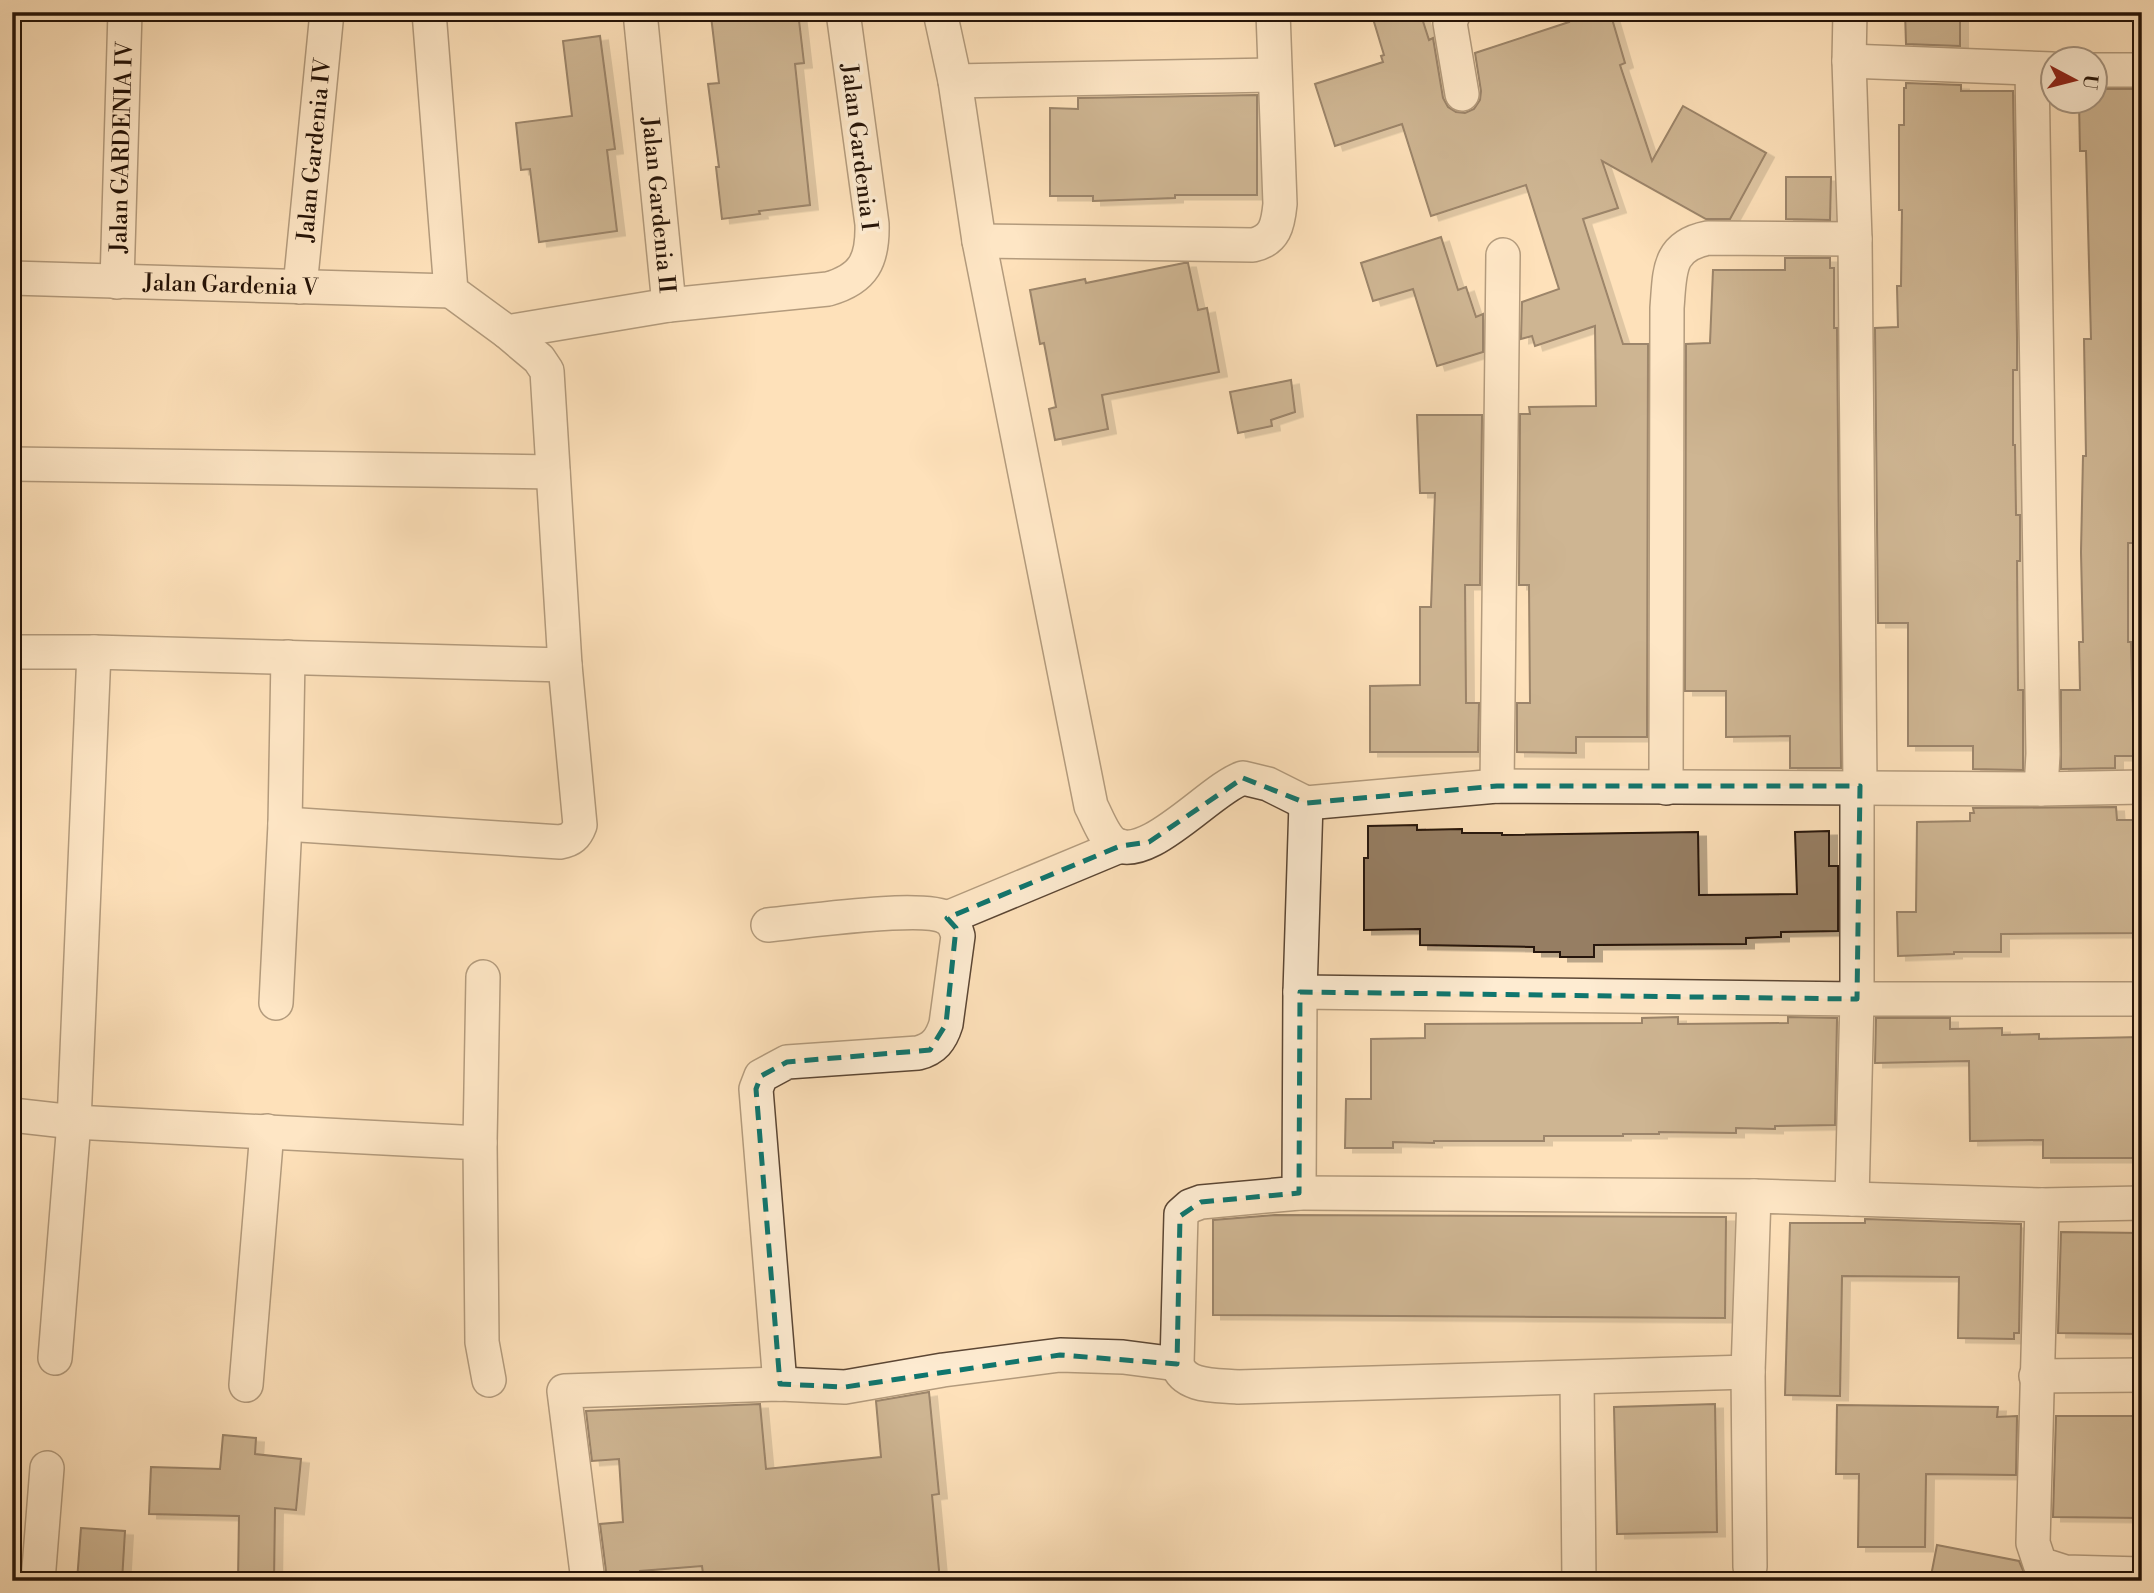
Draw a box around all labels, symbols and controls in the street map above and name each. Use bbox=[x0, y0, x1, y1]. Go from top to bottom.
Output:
street label: Jalan GARDENIA IV bbox=[105, 40, 139, 254]
north arrow bbox=[2038, 46, 2108, 116]
street label: Jalan Gardenia IV bbox=[291, 56, 337, 244]
street label: Jalan Gardenia I bbox=[835, 61, 883, 232]
text: U bbox=[2077, 73, 2103, 91]
street label: Jalan Gardenia II bbox=[635, 115, 681, 295]
street label: Jalan Gardenia V bbox=[142, 269, 320, 302]

